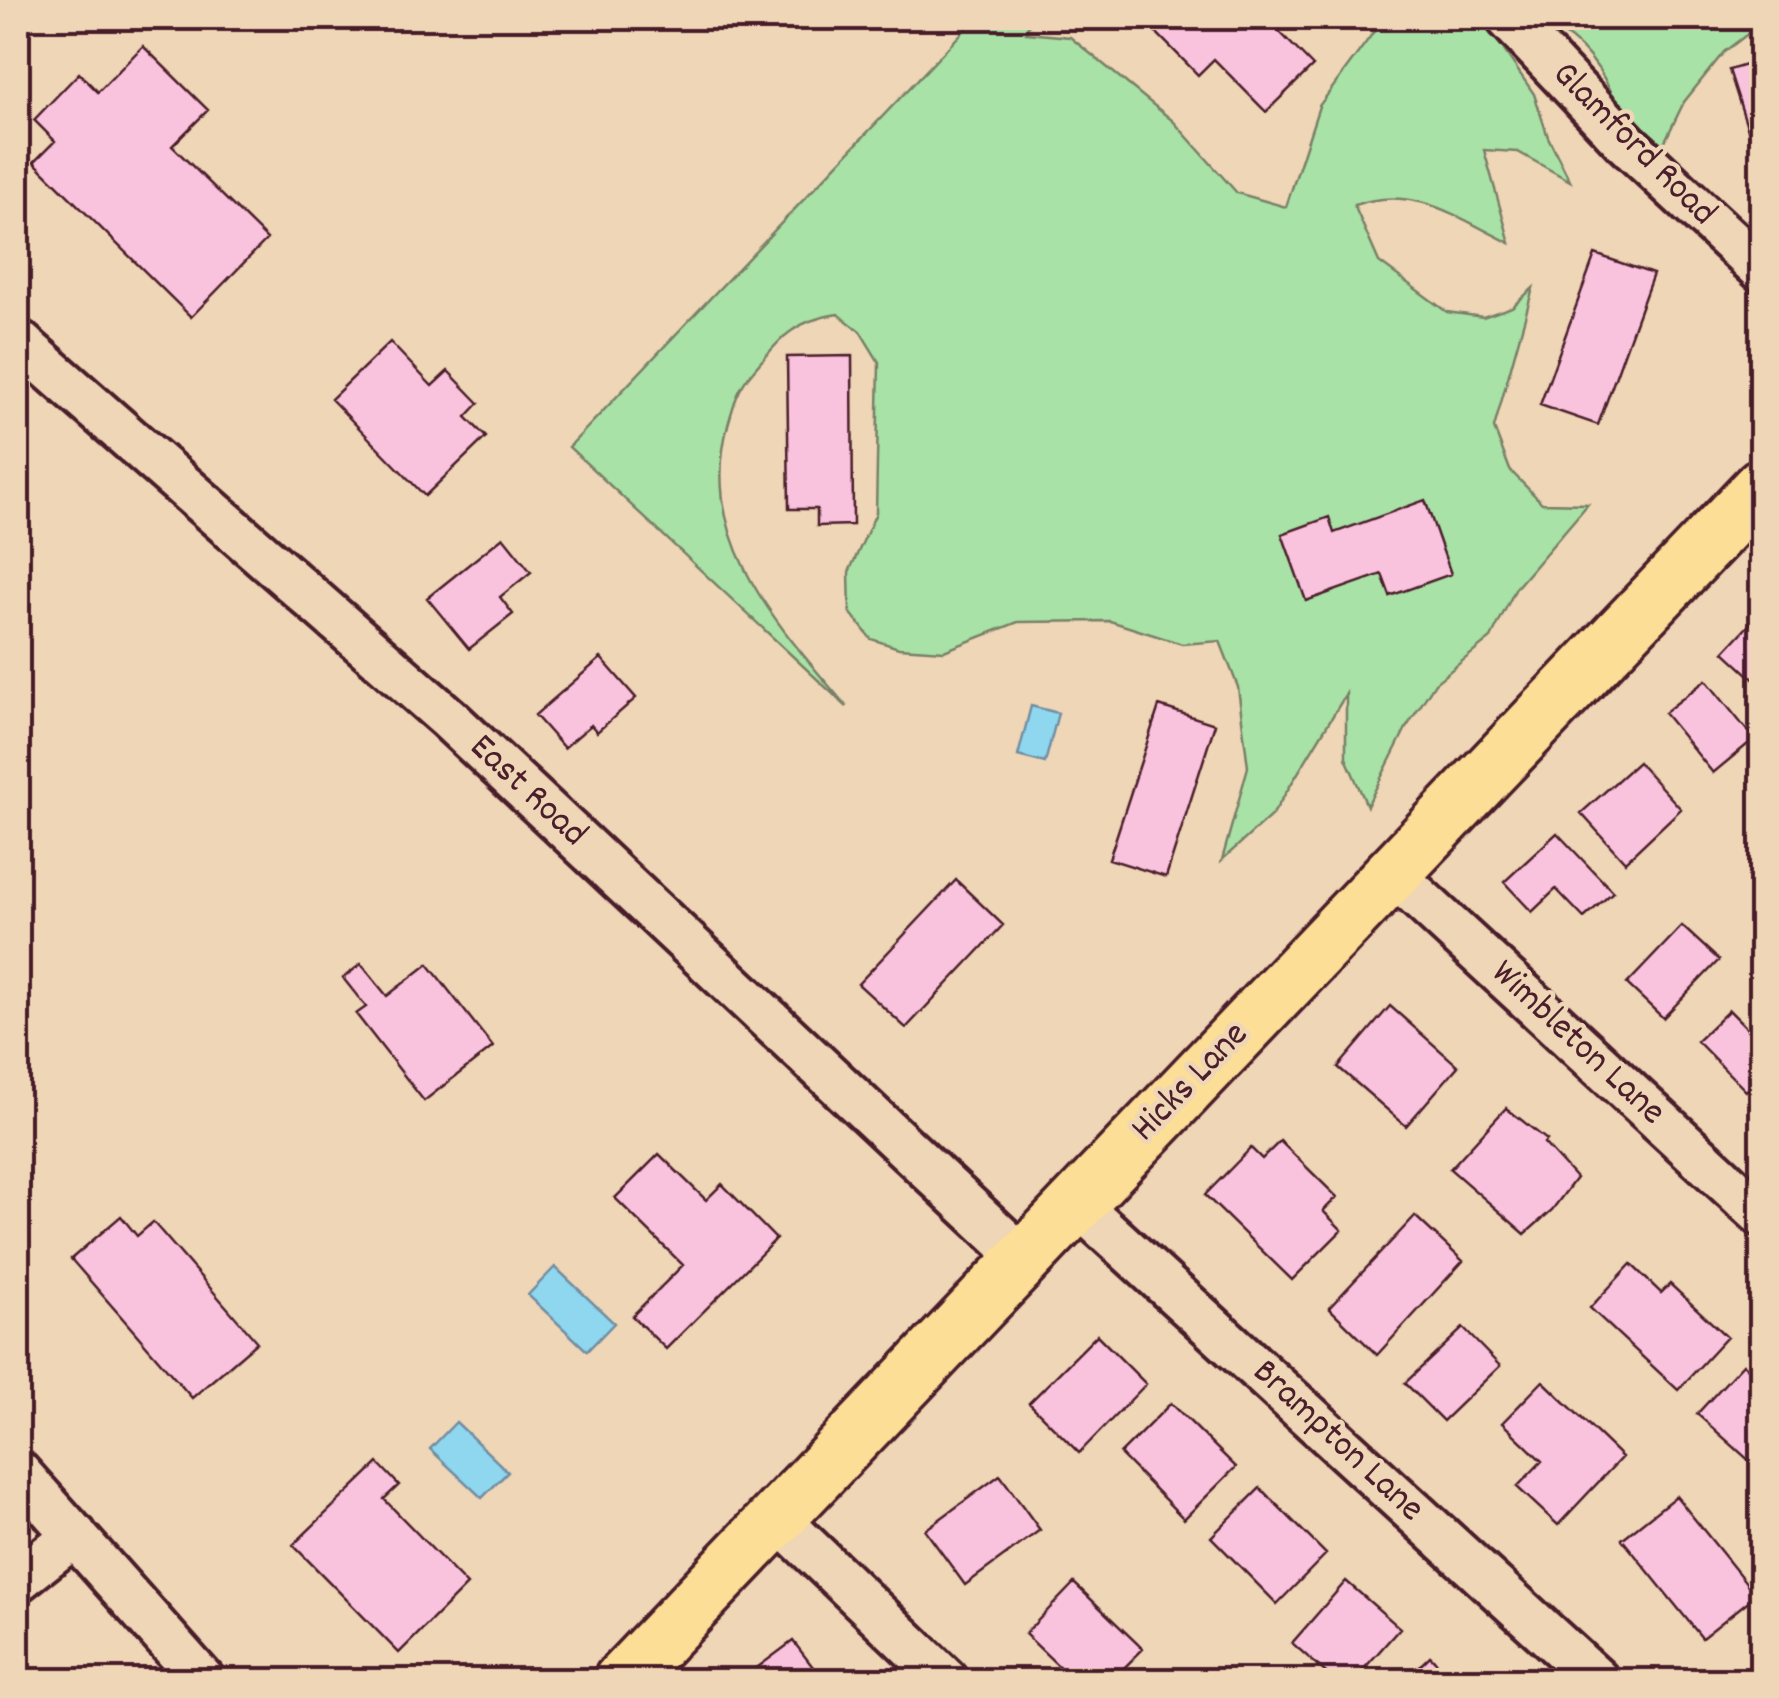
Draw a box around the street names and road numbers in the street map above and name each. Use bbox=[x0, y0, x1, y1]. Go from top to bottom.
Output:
street label: Glamford Road bbox=[1538, 50, 1728, 240]
street label: East Road bbox=[455, 722, 599, 862]
street label: Wimbleton Lane bbox=[1477, 948, 1677, 1140]
street label: Hicks Lane bbox=[1119, 1010, 1263, 1156]
street label: Brampton Lane bbox=[1238, 1347, 1436, 1537]

